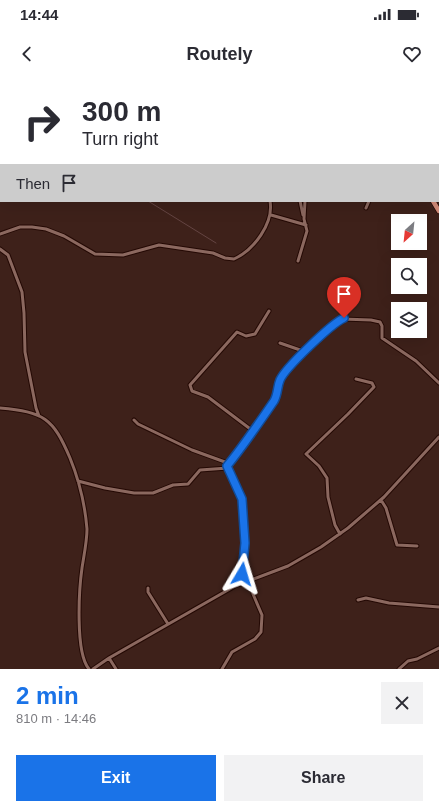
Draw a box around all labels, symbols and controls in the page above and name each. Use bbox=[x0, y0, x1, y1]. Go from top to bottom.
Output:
text: 14:44 bbox=[20, 6, 58, 23]
icon: back bbox=[16, 43, 38, 65]
icon: heart bbox=[401, 43, 423, 65]
text: Routely bbox=[186, 44, 253, 64]
icon: right bbox=[16, 96, 68, 148]
text: 300 m bbox=[82, 96, 161, 127]
text: Turn right bbox=[82, 129, 158, 149]
icon: arrive bbox=[58, 172, 80, 194]
text: Then bbox=[16, 175, 50, 192]
north arrow bbox=[391, 214, 427, 250]
map controls bbox=[391, 214, 427, 338]
button: search bbox=[391, 258, 427, 294]
pin bbox=[327, 277, 361, 318]
icon: arrive bbox=[333, 283, 355, 305]
button: layers bbox=[391, 302, 427, 338]
position arrow bbox=[221, 553, 263, 595]
text: 2 min bbox=[16, 682, 79, 709]
button: close bbox=[381, 682, 423, 724]
text: 810 m · 14:46 bbox=[16, 711, 96, 726]
button: Exit bbox=[16, 755, 216, 801]
button: Share bbox=[224, 755, 423, 801]

